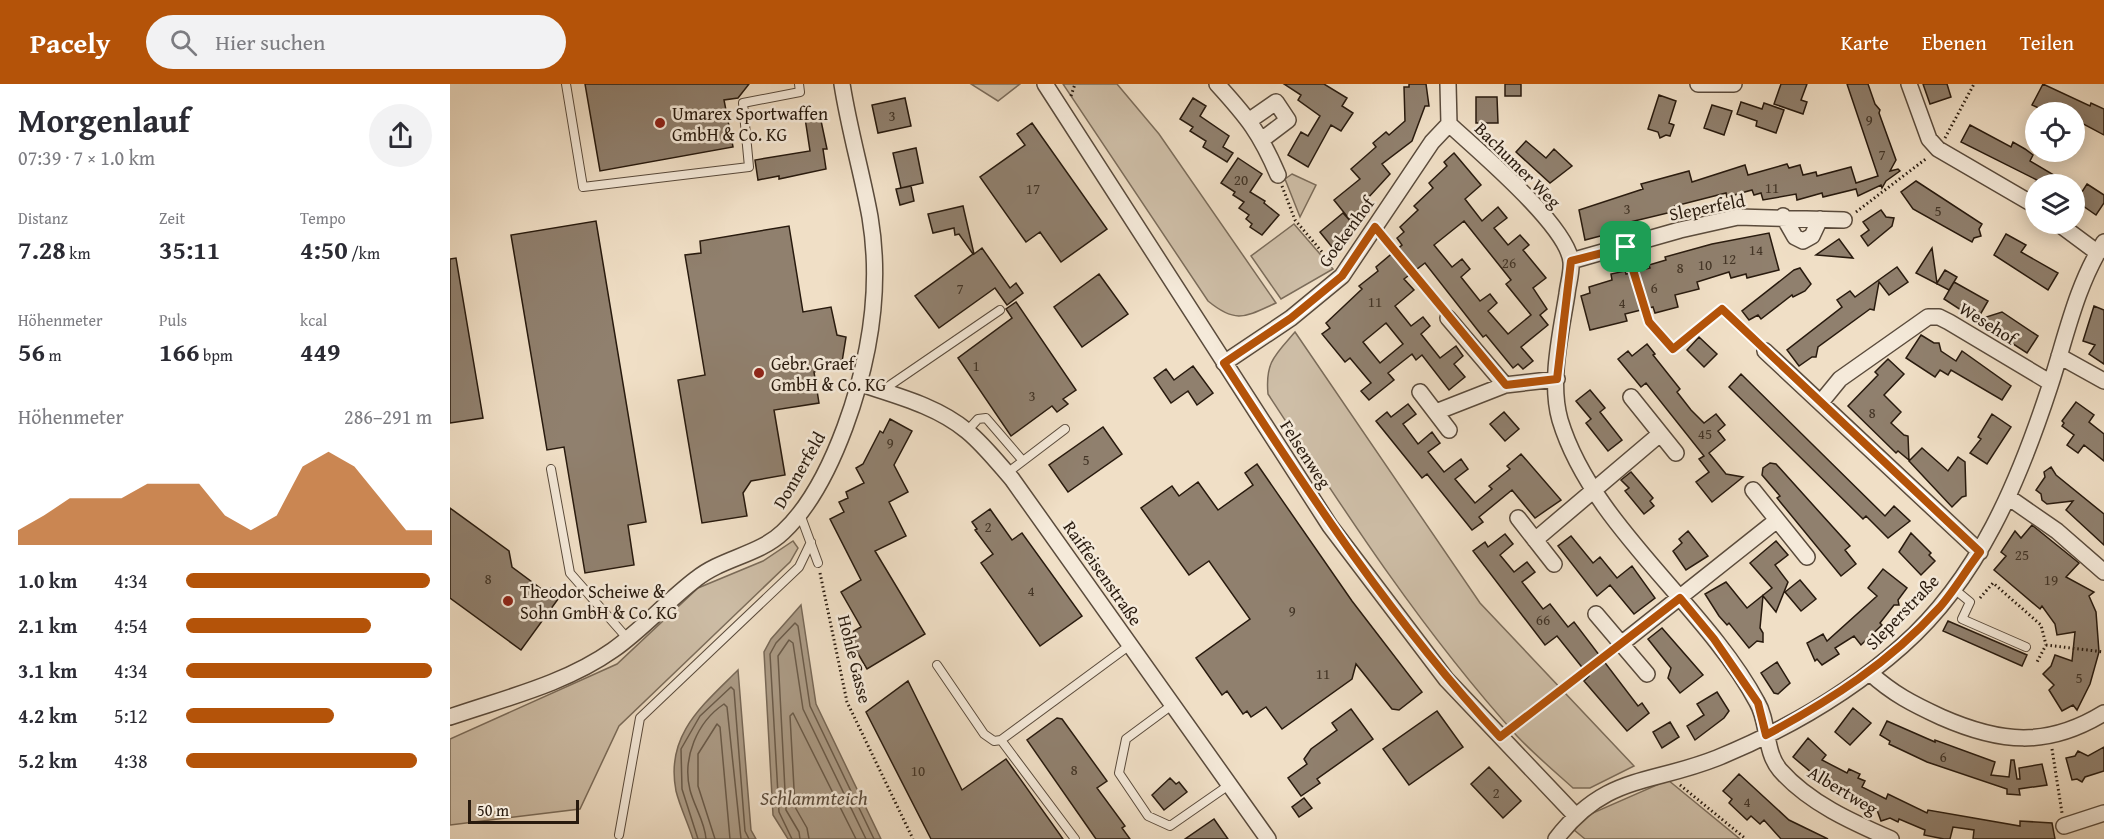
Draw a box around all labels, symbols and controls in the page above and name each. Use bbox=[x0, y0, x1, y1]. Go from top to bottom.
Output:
search box bbox=[146, 15, 566, 69]
text: Pacely bbox=[30, 22, 110, 63]
icon: search bbox=[167, 26, 200, 59]
text: Hier suchen bbox=[215, 26, 325, 58]
text: Karte bbox=[1841, 27, 1889, 58]
text: Ebenen bbox=[1922, 27, 1987, 58]
text: Teilen bbox=[2020, 27, 2074, 58]
text: Morgenlauf bbox=[18, 96, 190, 144]
place label: Umarex Sportwaffen GmbH & Co. KG bbox=[672, 100, 828, 148]
map controls bbox=[2025, 102, 2085, 234]
button: locate bbox=[2025, 102, 2085, 162]
button: share bbox=[369, 104, 432, 167]
house number: 3 bbox=[888, 105, 896, 126]
house number: 9 bbox=[1865, 109, 1873, 130]
marker: Umarex Sportwaffen GmbH & Co. KG bbox=[653, 116, 667, 130]
street label: Bachumer Weg bbox=[1469, 116, 1567, 214]
text: 07:39 · 7 × 1.0 km bbox=[18, 143, 155, 172]
house number: 7 bbox=[1878, 144, 1886, 165]
house number: 20 bbox=[1234, 169, 1248, 190]
button: layers bbox=[2025, 174, 2085, 234]
house number: 11 bbox=[1765, 177, 1779, 198]
house number: 17 bbox=[1026, 178, 1040, 199]
street label: Sleperfeld bbox=[1667, 186, 1748, 228]
street label: Goekenhof bbox=[1311, 190, 1382, 273]
house number: 3 bbox=[1623, 198, 1631, 219]
house number: 5 bbox=[1934, 200, 1942, 221]
text: Distanz bbox=[18, 206, 68, 230]
text: Zeit bbox=[159, 206, 185, 230]
text: Tempo bbox=[300, 206, 346, 230]
pin bbox=[1600, 221, 1651, 272]
text: 7.28 bbox=[18, 230, 66, 269]
text: 35:11 bbox=[159, 230, 220, 269]
text: 4:50 bbox=[300, 230, 348, 269]
icon: arrive bbox=[1609, 230, 1642, 263]
house number: 14 bbox=[1749, 239, 1763, 260]
text: km bbox=[66, 241, 90, 265]
text: /km bbox=[348, 241, 380, 265]
house number: 12 bbox=[1722, 248, 1736, 269]
house number: 26 bbox=[1502, 252, 1516, 273]
house number: 10 bbox=[1698, 254, 1712, 275]
house number: 8 bbox=[1676, 257, 1684, 278]
house number: 6 bbox=[1650, 277, 1658, 298]
house number: 7 bbox=[956, 278, 964, 299]
house number: 11 bbox=[1368, 291, 1382, 312]
house number: 4 bbox=[1618, 292, 1626, 313]
street label: Wesehof bbox=[1954, 295, 2024, 353]
text: Höhenmeter bbox=[18, 308, 103, 332]
text: Puls bbox=[159, 308, 187, 332]
text: kcal bbox=[300, 308, 327, 332]
text: 56 bbox=[18, 332, 45, 371]
text: 166 bbox=[159, 332, 199, 371]
text: 449 bbox=[300, 332, 340, 371]
text: m bbox=[45, 343, 62, 367]
text: bpm bbox=[199, 343, 233, 367]
place label: Gebr. Graef GmbH & Co. KG bbox=[771, 350, 887, 398]
house number: 1 bbox=[972, 355, 980, 376]
marker: Gebr. Graef GmbH & Co. KG bbox=[752, 366, 766, 380]
house number: 3 bbox=[1028, 385, 1036, 406]
text: Höhenmeter bbox=[18, 402, 124, 431]
text: 286–291 m bbox=[344, 402, 432, 431]
house number: 8 bbox=[1868, 402, 1876, 423]
street label: Felsenweg bbox=[1274, 414, 1338, 494]
house number: 45 bbox=[1698, 423, 1712, 444]
street label: Donnerfeld bbox=[766, 426, 832, 514]
house number: 9 bbox=[886, 432, 894, 453]
house number: 5 bbox=[1082, 449, 1090, 470]
street label: Raiffeisenstraße bbox=[1057, 515, 1149, 631]
house number: 2 bbox=[984, 516, 992, 537]
house number: 25 bbox=[2015, 544, 2029, 565]
text: 1.0 km bbox=[18, 566, 77, 595]
text: 4:34 bbox=[114, 566, 148, 595]
house number: 8 bbox=[484, 568, 492, 589]
street label: Sleperstraße bbox=[1859, 568, 1945, 656]
house number: 19 bbox=[2044, 569, 2058, 590]
place label: Theodor Scheiwe & Sohn GmbH & Co. KG bbox=[520, 578, 678, 626]
house number: 4 bbox=[1027, 580, 1035, 601]
marker: Theodor Scheiwe & Sohn GmbH & Co. KG bbox=[501, 594, 515, 608]
house number: 9 bbox=[1288, 600, 1296, 621]
house number: 66 bbox=[1536, 609, 1550, 630]
text: 2.1 km bbox=[18, 611, 77, 640]
text: 4:54 bbox=[114, 611, 148, 640]
street label: Hohle Gasse bbox=[831, 612, 879, 706]
text: 3.1 km bbox=[18, 656, 77, 685]
text: 4:34 bbox=[114, 656, 148, 685]
house number: 11 bbox=[1316, 663, 1330, 684]
house number: 5 bbox=[2075, 667, 2083, 688]
text: 4.2 km bbox=[18, 701, 77, 730]
text: 5:12 bbox=[114, 701, 148, 730]
text: 5.2 km bbox=[18, 746, 77, 775]
text: 4:38 bbox=[114, 746, 148, 775]
house number: 6 bbox=[1939, 746, 1947, 767]
house number: 8 bbox=[1070, 759, 1078, 780]
street label: Albertweg bbox=[1803, 759, 1883, 822]
house number: 10 bbox=[911, 760, 925, 781]
house number: 2 bbox=[1492, 782, 1500, 803]
water label: Schlammteich bbox=[760, 783, 868, 812]
house number: 4 bbox=[1743, 791, 1751, 812]
scale bar bbox=[468, 797, 579, 824]
text: 50 m bbox=[477, 798, 509, 822]

